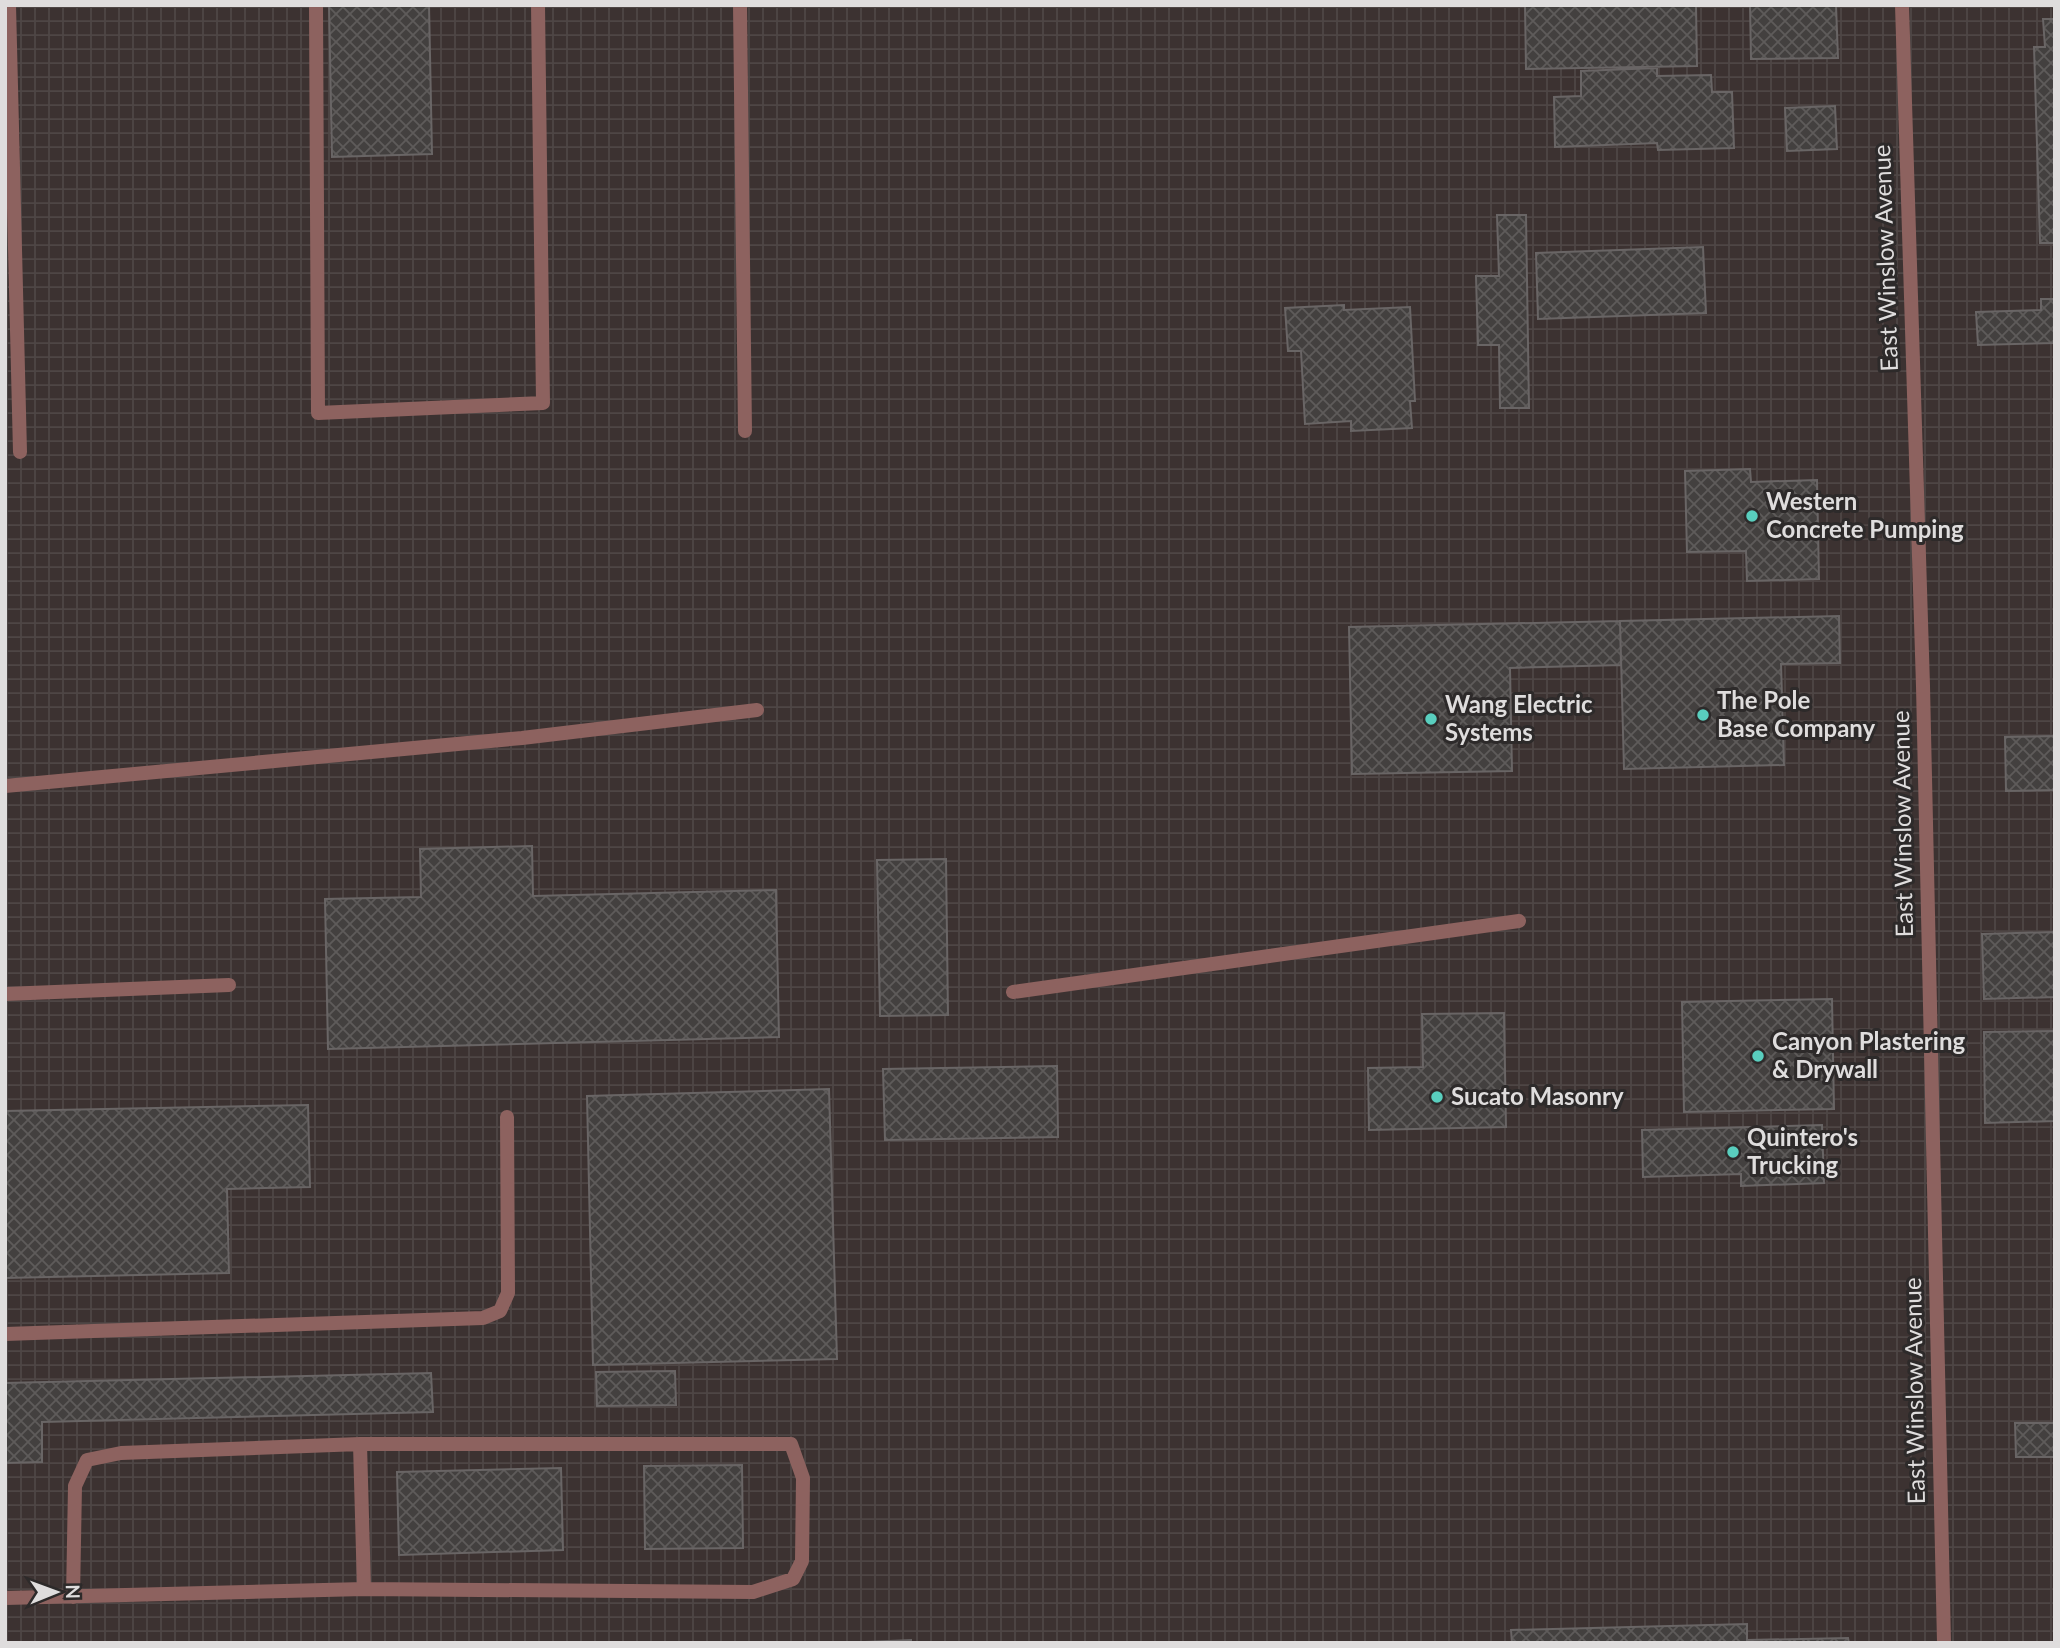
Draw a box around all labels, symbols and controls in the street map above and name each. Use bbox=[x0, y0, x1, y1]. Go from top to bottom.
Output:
street label: East Winslow Avenue bbox=[1866, 144, 1903, 372]
place label: Western Concrete Pumping bbox=[1766, 486, 1964, 543]
marker: Western Concrete Pumping bbox=[1744, 508, 1760, 524]
place label: The Pole Base Company bbox=[1717, 685, 1876, 742]
place label: Wang Electric Systems bbox=[1445, 689, 1593, 746]
marker: The Pole Base Company bbox=[1695, 707, 1711, 723]
street label: East Winslow Avenue bbox=[1885, 710, 1918, 938]
marker: Wang Electric Systems bbox=[1423, 711, 1439, 727]
place label: Canyon Plastering & Drywall bbox=[1772, 1026, 1965, 1083]
marker: Canyon Plastering & Drywall bbox=[1750, 1048, 1766, 1064]
place label: Sucato Masonry bbox=[1451, 1081, 1624, 1110]
marker: Sucato Masonry bbox=[1429, 1089, 1445, 1105]
place label: Quintero's Trucking bbox=[1747, 1122, 1858, 1179]
marker: Quintero's Trucking bbox=[1725, 1144, 1741, 1160]
street label: East Winslow Avenue bbox=[1897, 1277, 1930, 1505]
north arrow bbox=[21, 1557, 91, 1627]
text: N bbox=[62, 1584, 85, 1599]

